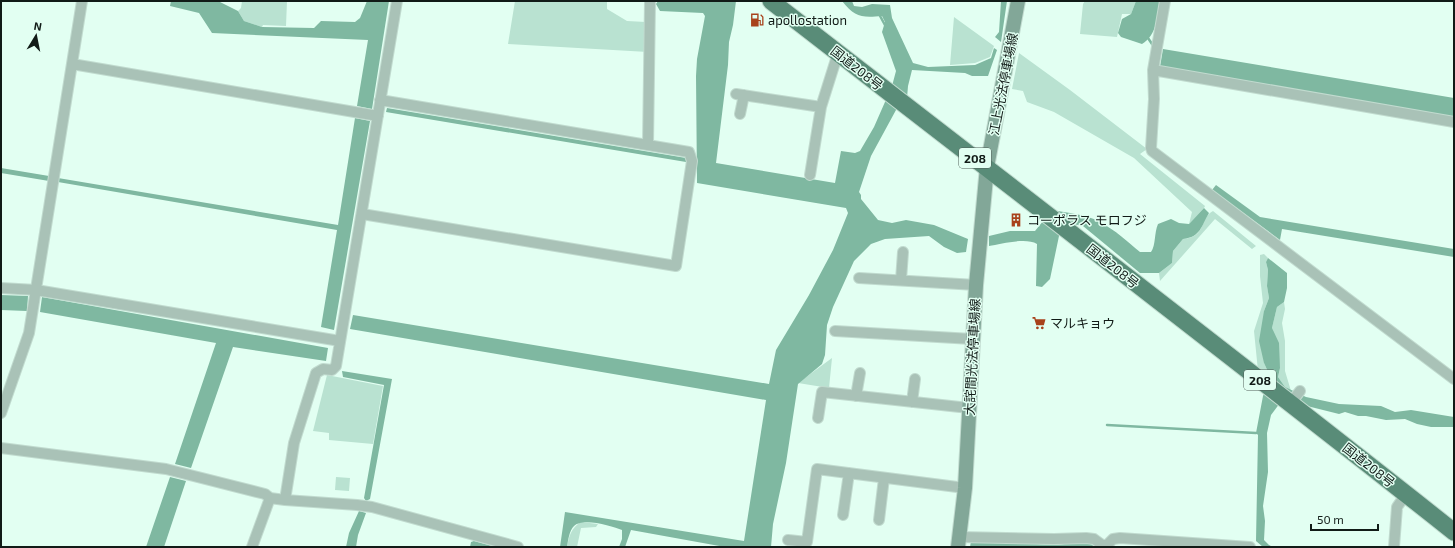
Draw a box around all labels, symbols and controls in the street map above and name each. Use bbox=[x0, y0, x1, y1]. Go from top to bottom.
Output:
fuel station icon: apollostation bbox=[749, 12, 765, 28]
place label: apollostation bbox=[768, 12, 847, 28]
north arrow bbox=[16, 16, 56, 56]
text: N bbox=[33, 19, 43, 33]
street label: 江上光法停車場線 bbox=[985, 31, 1021, 137]
street label: 国道208号 bbox=[828, 43, 886, 93]
road number: 208 bbox=[959, 148, 991, 168]
building icon: コーポラス モロフジ bbox=[1008, 212, 1024, 228]
place label: コーポラス モロフジ bbox=[1027, 212, 1147, 228]
street label: 国道208号 bbox=[1084, 241, 1142, 291]
street label: 大詫間光法停車場線 bbox=[961, 298, 983, 416]
supermarket icon: マルキョウ bbox=[1031, 315, 1047, 331]
place label: マルキョウ bbox=[1050, 315, 1115, 331]
road number: 208 bbox=[1244, 370, 1276, 390]
street label: 国道208号 bbox=[1340, 440, 1398, 490]
scale bar bbox=[1311, 506, 1378, 532]
text: 50 m bbox=[1317, 512, 1344, 526]

